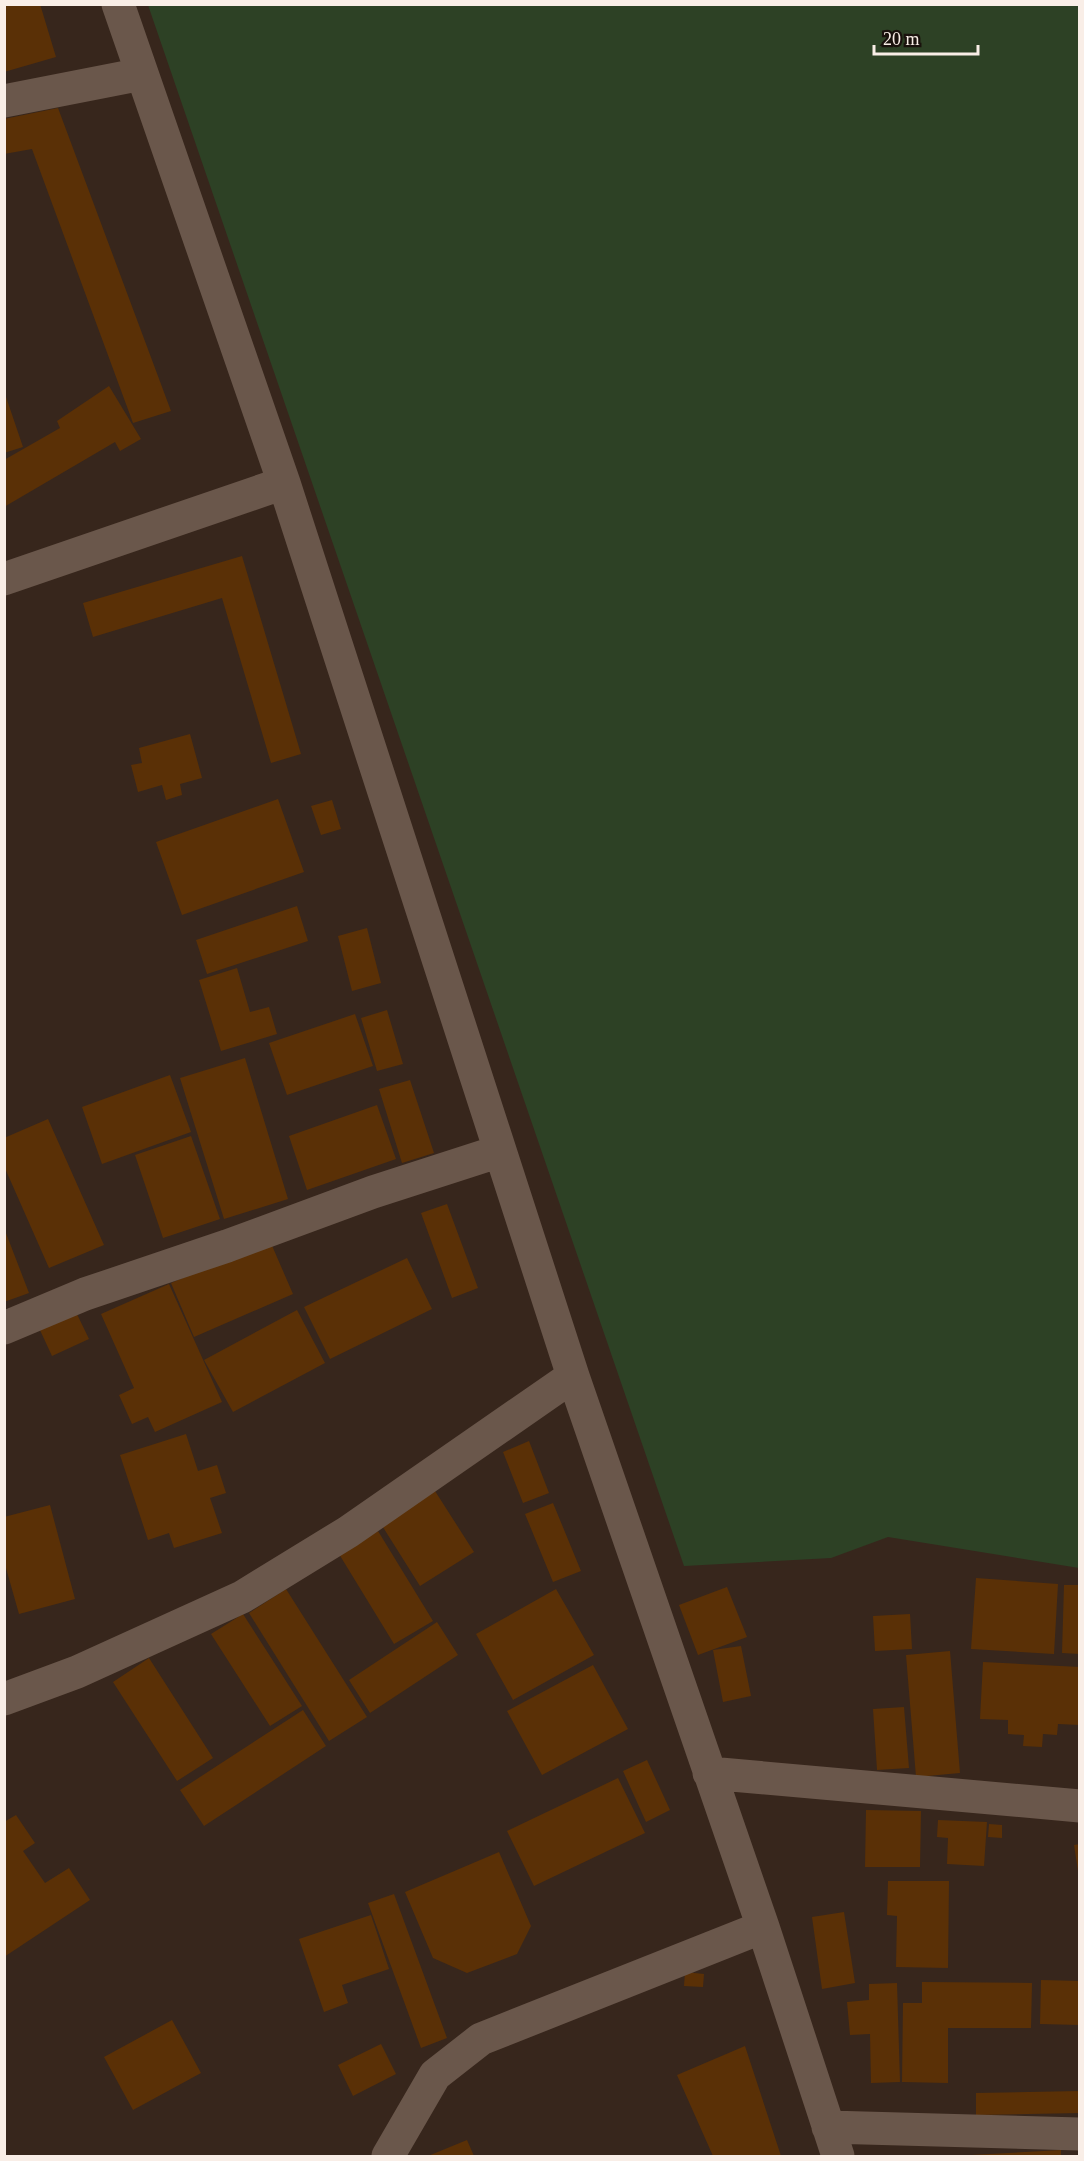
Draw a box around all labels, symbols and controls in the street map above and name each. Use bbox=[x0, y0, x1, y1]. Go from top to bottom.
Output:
scale bar bbox=[874, 18, 978, 56]
text: 20 m bbox=[883, 29, 920, 49]

